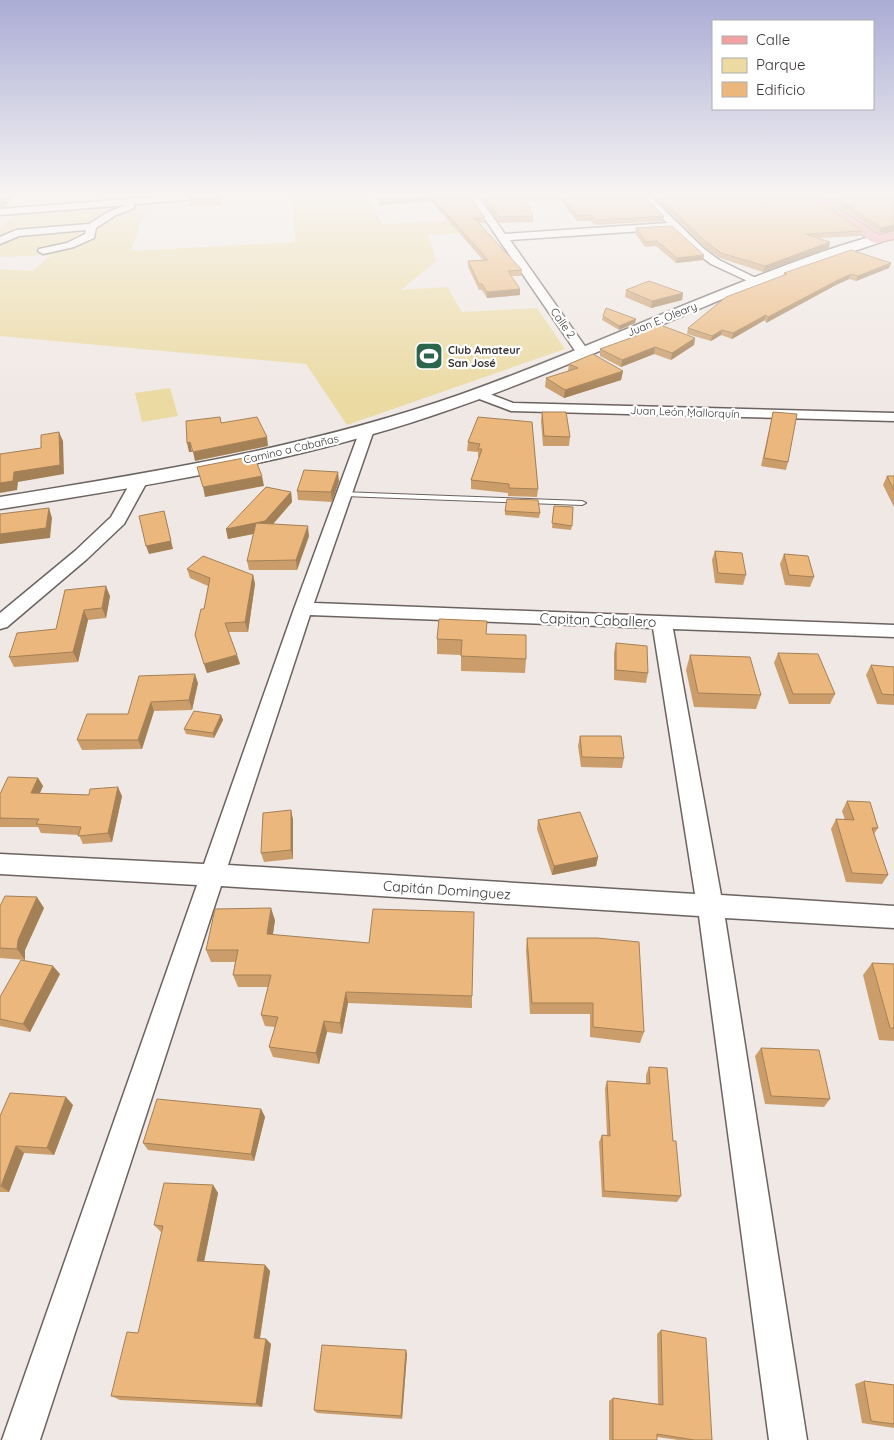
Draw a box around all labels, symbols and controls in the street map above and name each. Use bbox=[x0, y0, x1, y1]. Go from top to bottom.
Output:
legend bbox=[712, 20, 874, 110]
text: Calle bbox=[756, 30, 790, 49]
text: Parque bbox=[756, 55, 806, 74]
text: Edificio bbox=[756, 80, 805, 99]
street label: Juan E. Oleary bbox=[625, 299, 699, 339]
street label: Calle 2 bbox=[547, 305, 579, 341]
sports icon: Club Amateur San José bbox=[414, 341, 444, 371]
place label: Club Amateur San José bbox=[448, 343, 521, 370]
street label: Juan León Mallorquín bbox=[630, 403, 740, 421]
street label: Camino a Cabañas bbox=[242, 431, 340, 467]
street label: Capitan Caballero bbox=[539, 609, 657, 631]
street label: Capitán Dominguez bbox=[383, 877, 512, 903]

